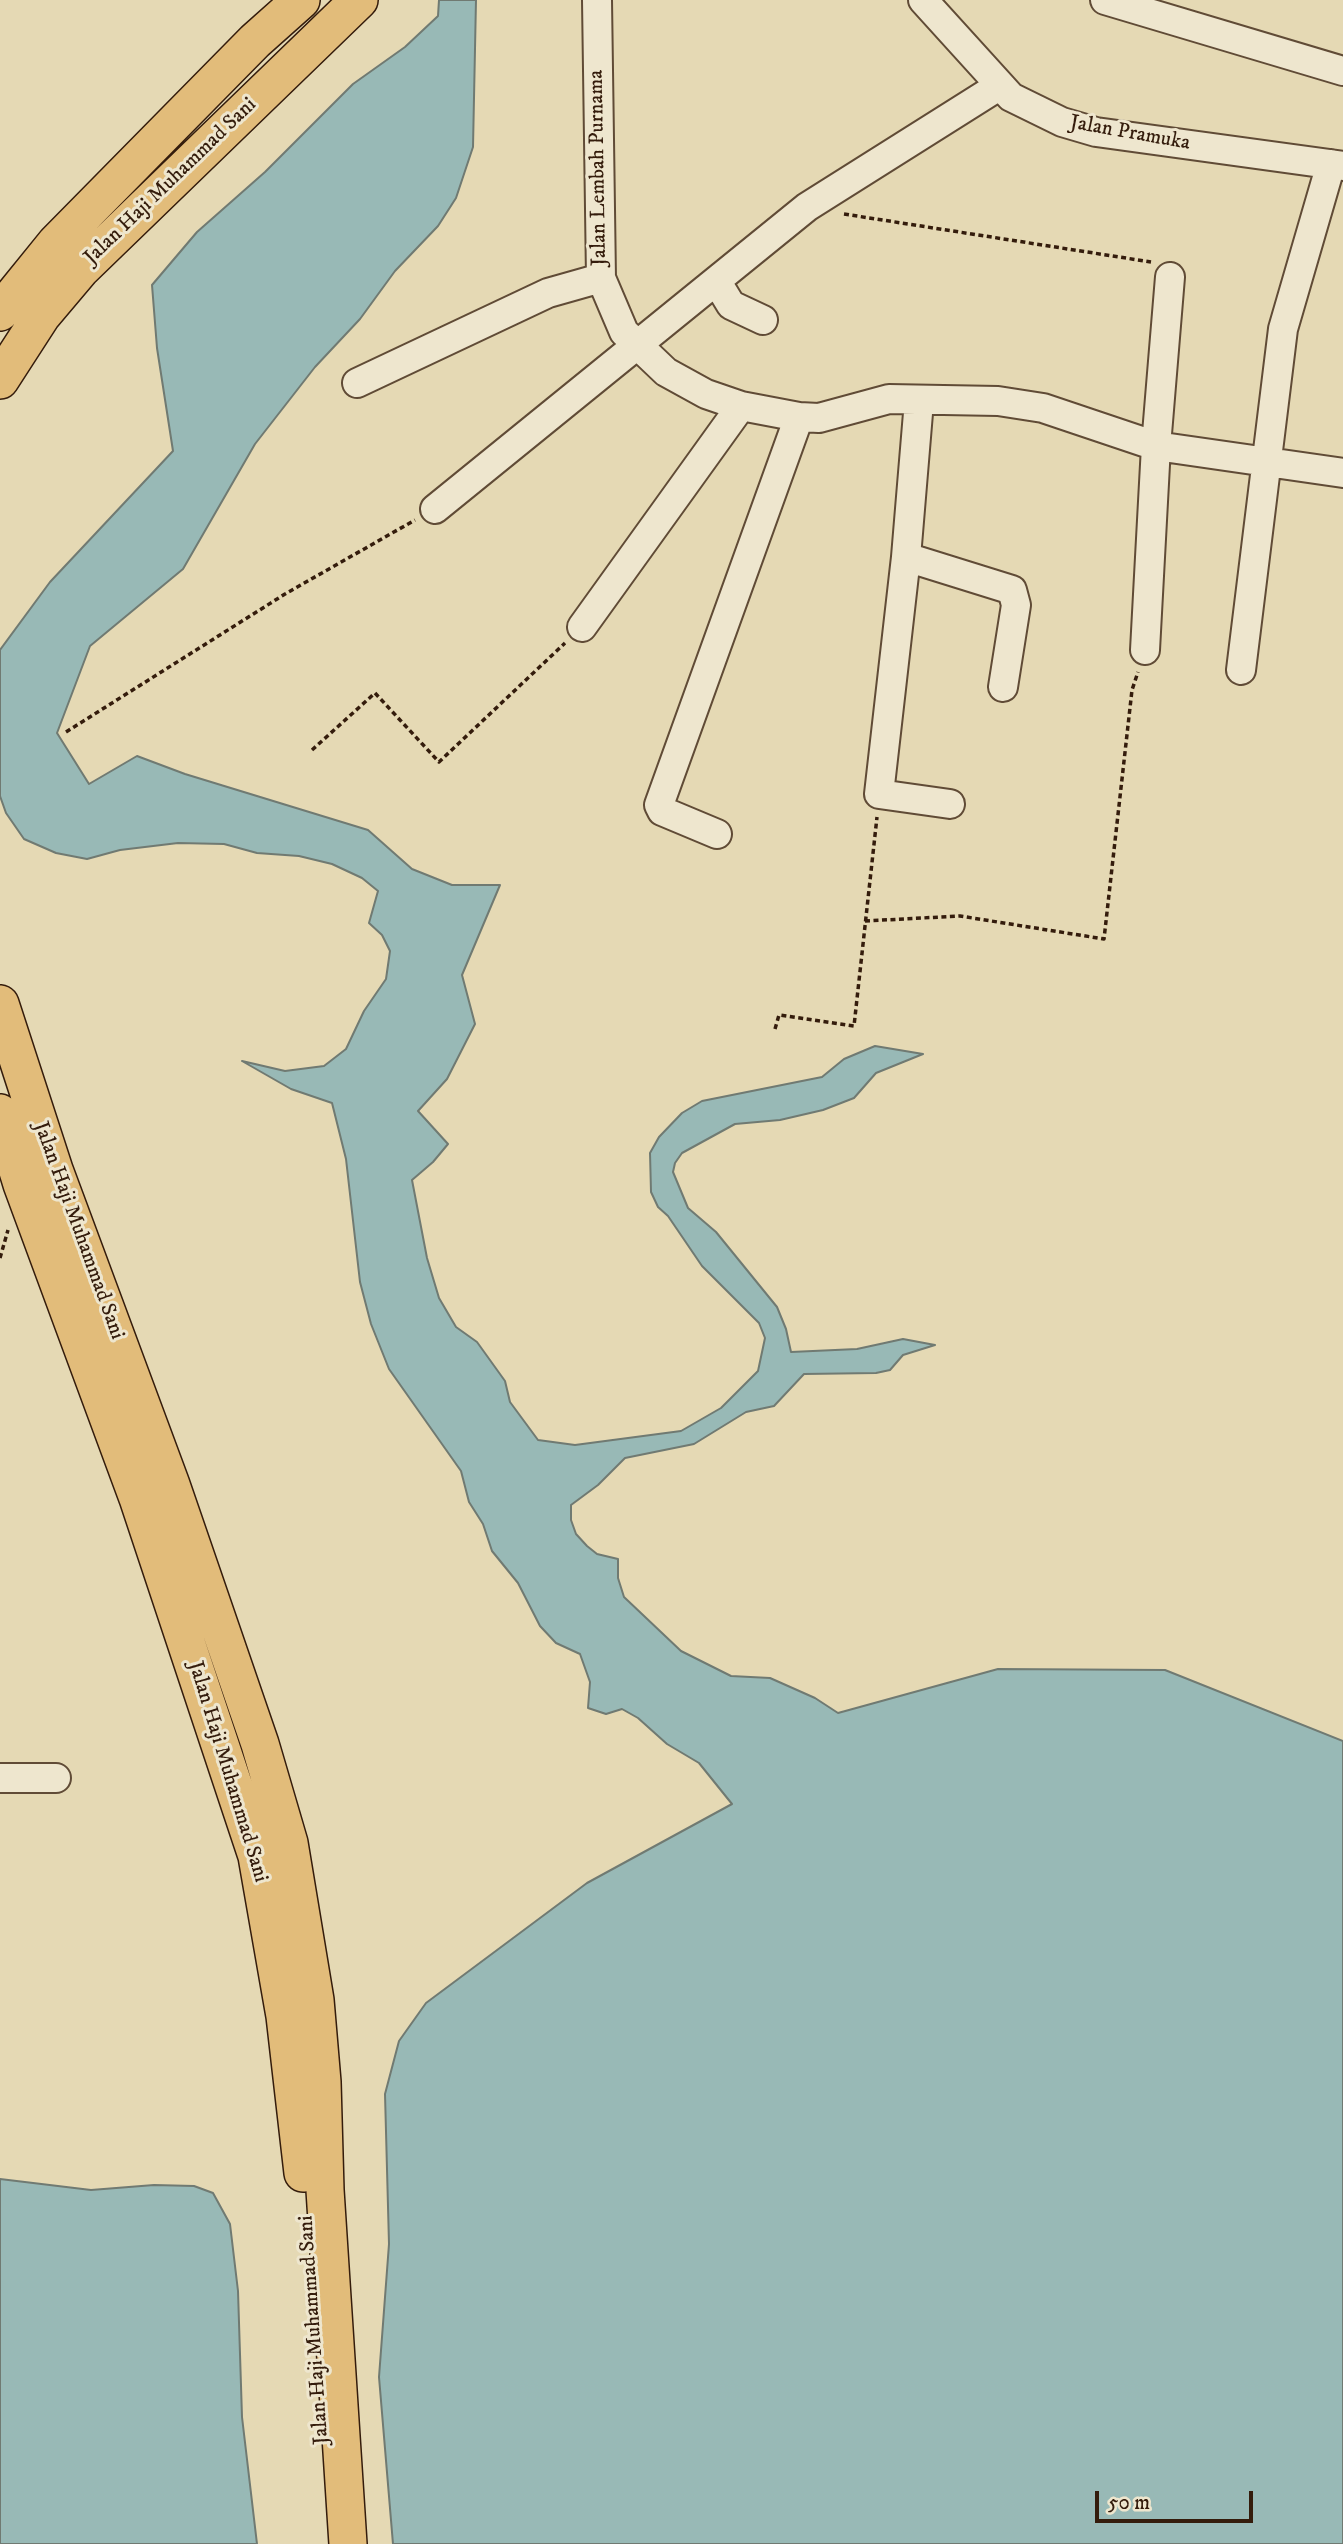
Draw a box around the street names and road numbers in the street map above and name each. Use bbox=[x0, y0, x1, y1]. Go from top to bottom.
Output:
street label: Jalan Lembah Purnama bbox=[585, 70, 613, 266]
street label: Jalan Haji Muhammad Sani bbox=[80, 93, 262, 271]
street label: Jalan Pramuka bbox=[1068, 111, 1192, 157]
street label: Jalan Haji Muhammad Sani bbox=[27, 1119, 129, 1343]
street label: Jalan Haji Muhammad Sani bbox=[181, 1658, 273, 1886]
street label: Jalan Haji Muhammad Sani bbox=[294, 2215, 336, 2445]

